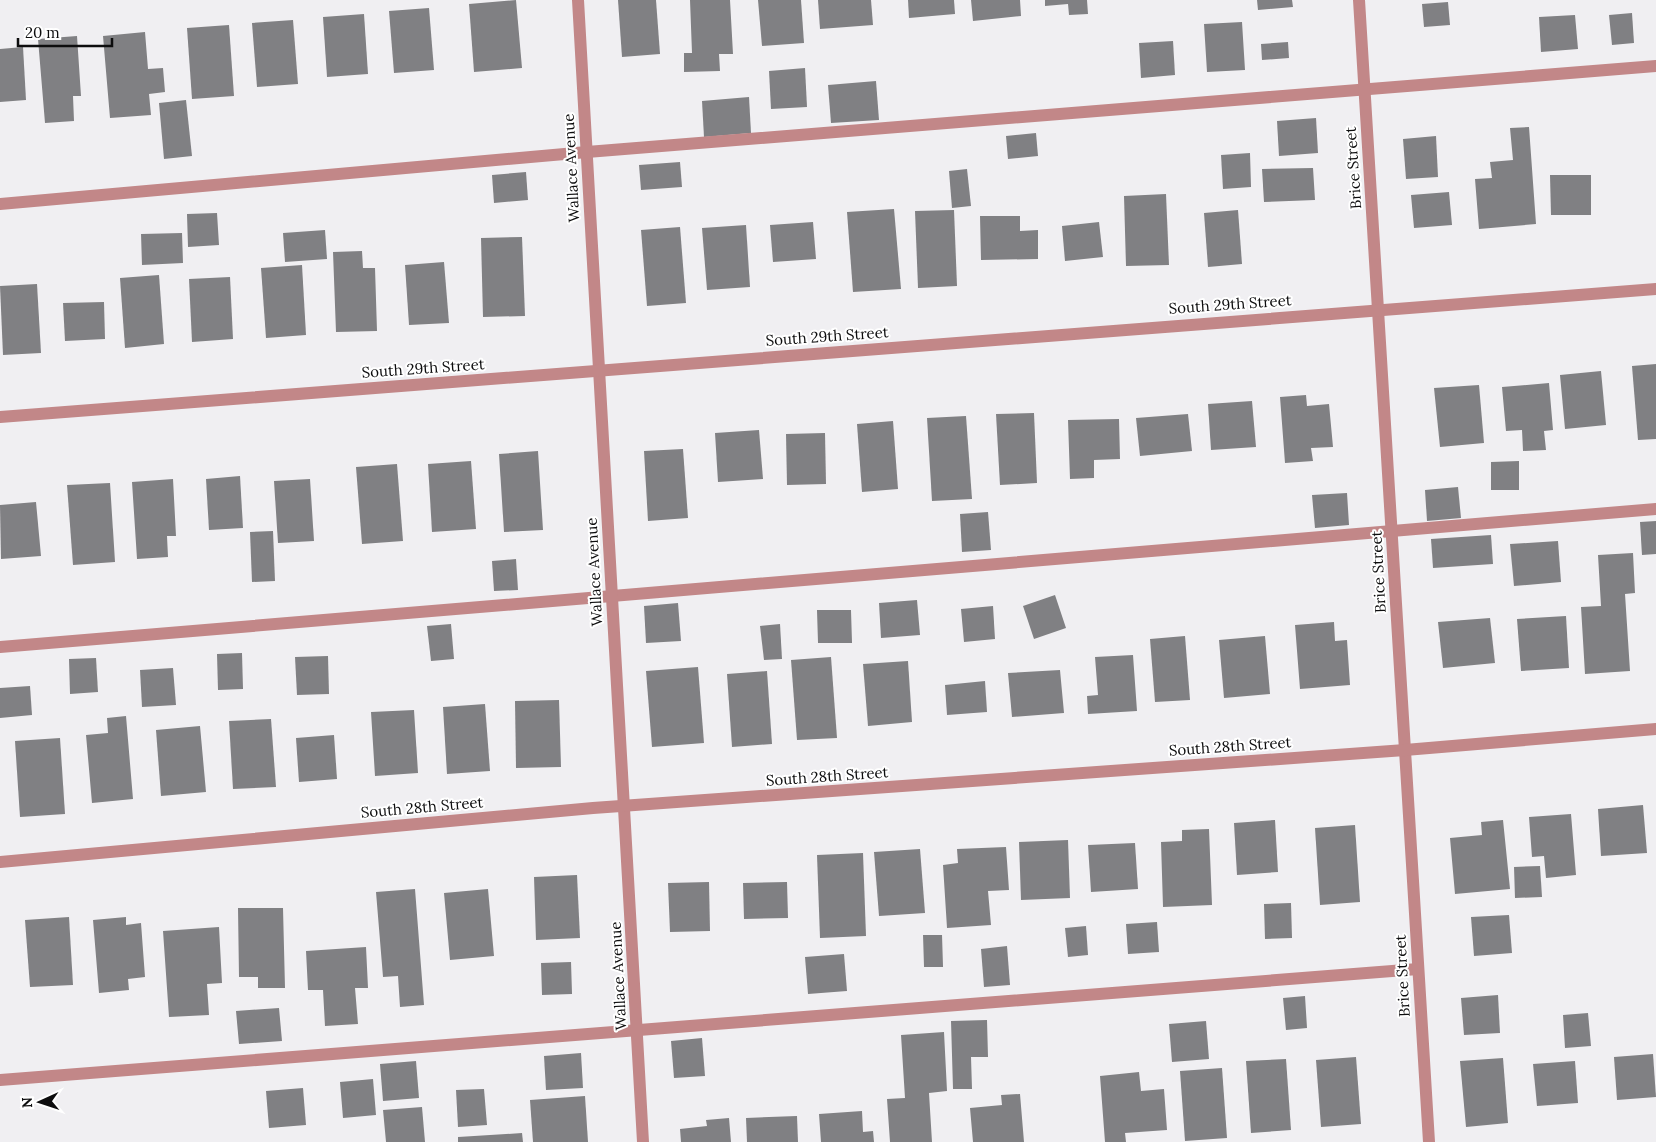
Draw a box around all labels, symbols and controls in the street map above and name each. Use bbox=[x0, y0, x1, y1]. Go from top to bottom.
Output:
scale bar bbox=[18, 15, 111, 47]
text: 20 m bbox=[25, 23, 60, 42]
street label: Wallace Avenue bbox=[559, 113, 583, 223]
street label: Brice Street bbox=[1341, 126, 1365, 210]
street label: South 29th Street bbox=[1168, 290, 1292, 318]
street label: South 29th Street bbox=[765, 322, 889, 350]
street label: South 29th Street bbox=[361, 354, 485, 382]
street label: Wallace Avenue bbox=[582, 517, 606, 627]
street label: Brice Street bbox=[1366, 530, 1390, 614]
street label: South 28th Street bbox=[1168, 732, 1292, 760]
street label: South 28th Street bbox=[765, 762, 889, 790]
street label: South 28th Street bbox=[360, 792, 484, 822]
street label: Wallace Avenue bbox=[606, 921, 630, 1031]
street label: Brice Street bbox=[1390, 934, 1414, 1018]
north arrow bbox=[15, 1077, 65, 1127]
text: N bbox=[18, 1097, 36, 1109]

